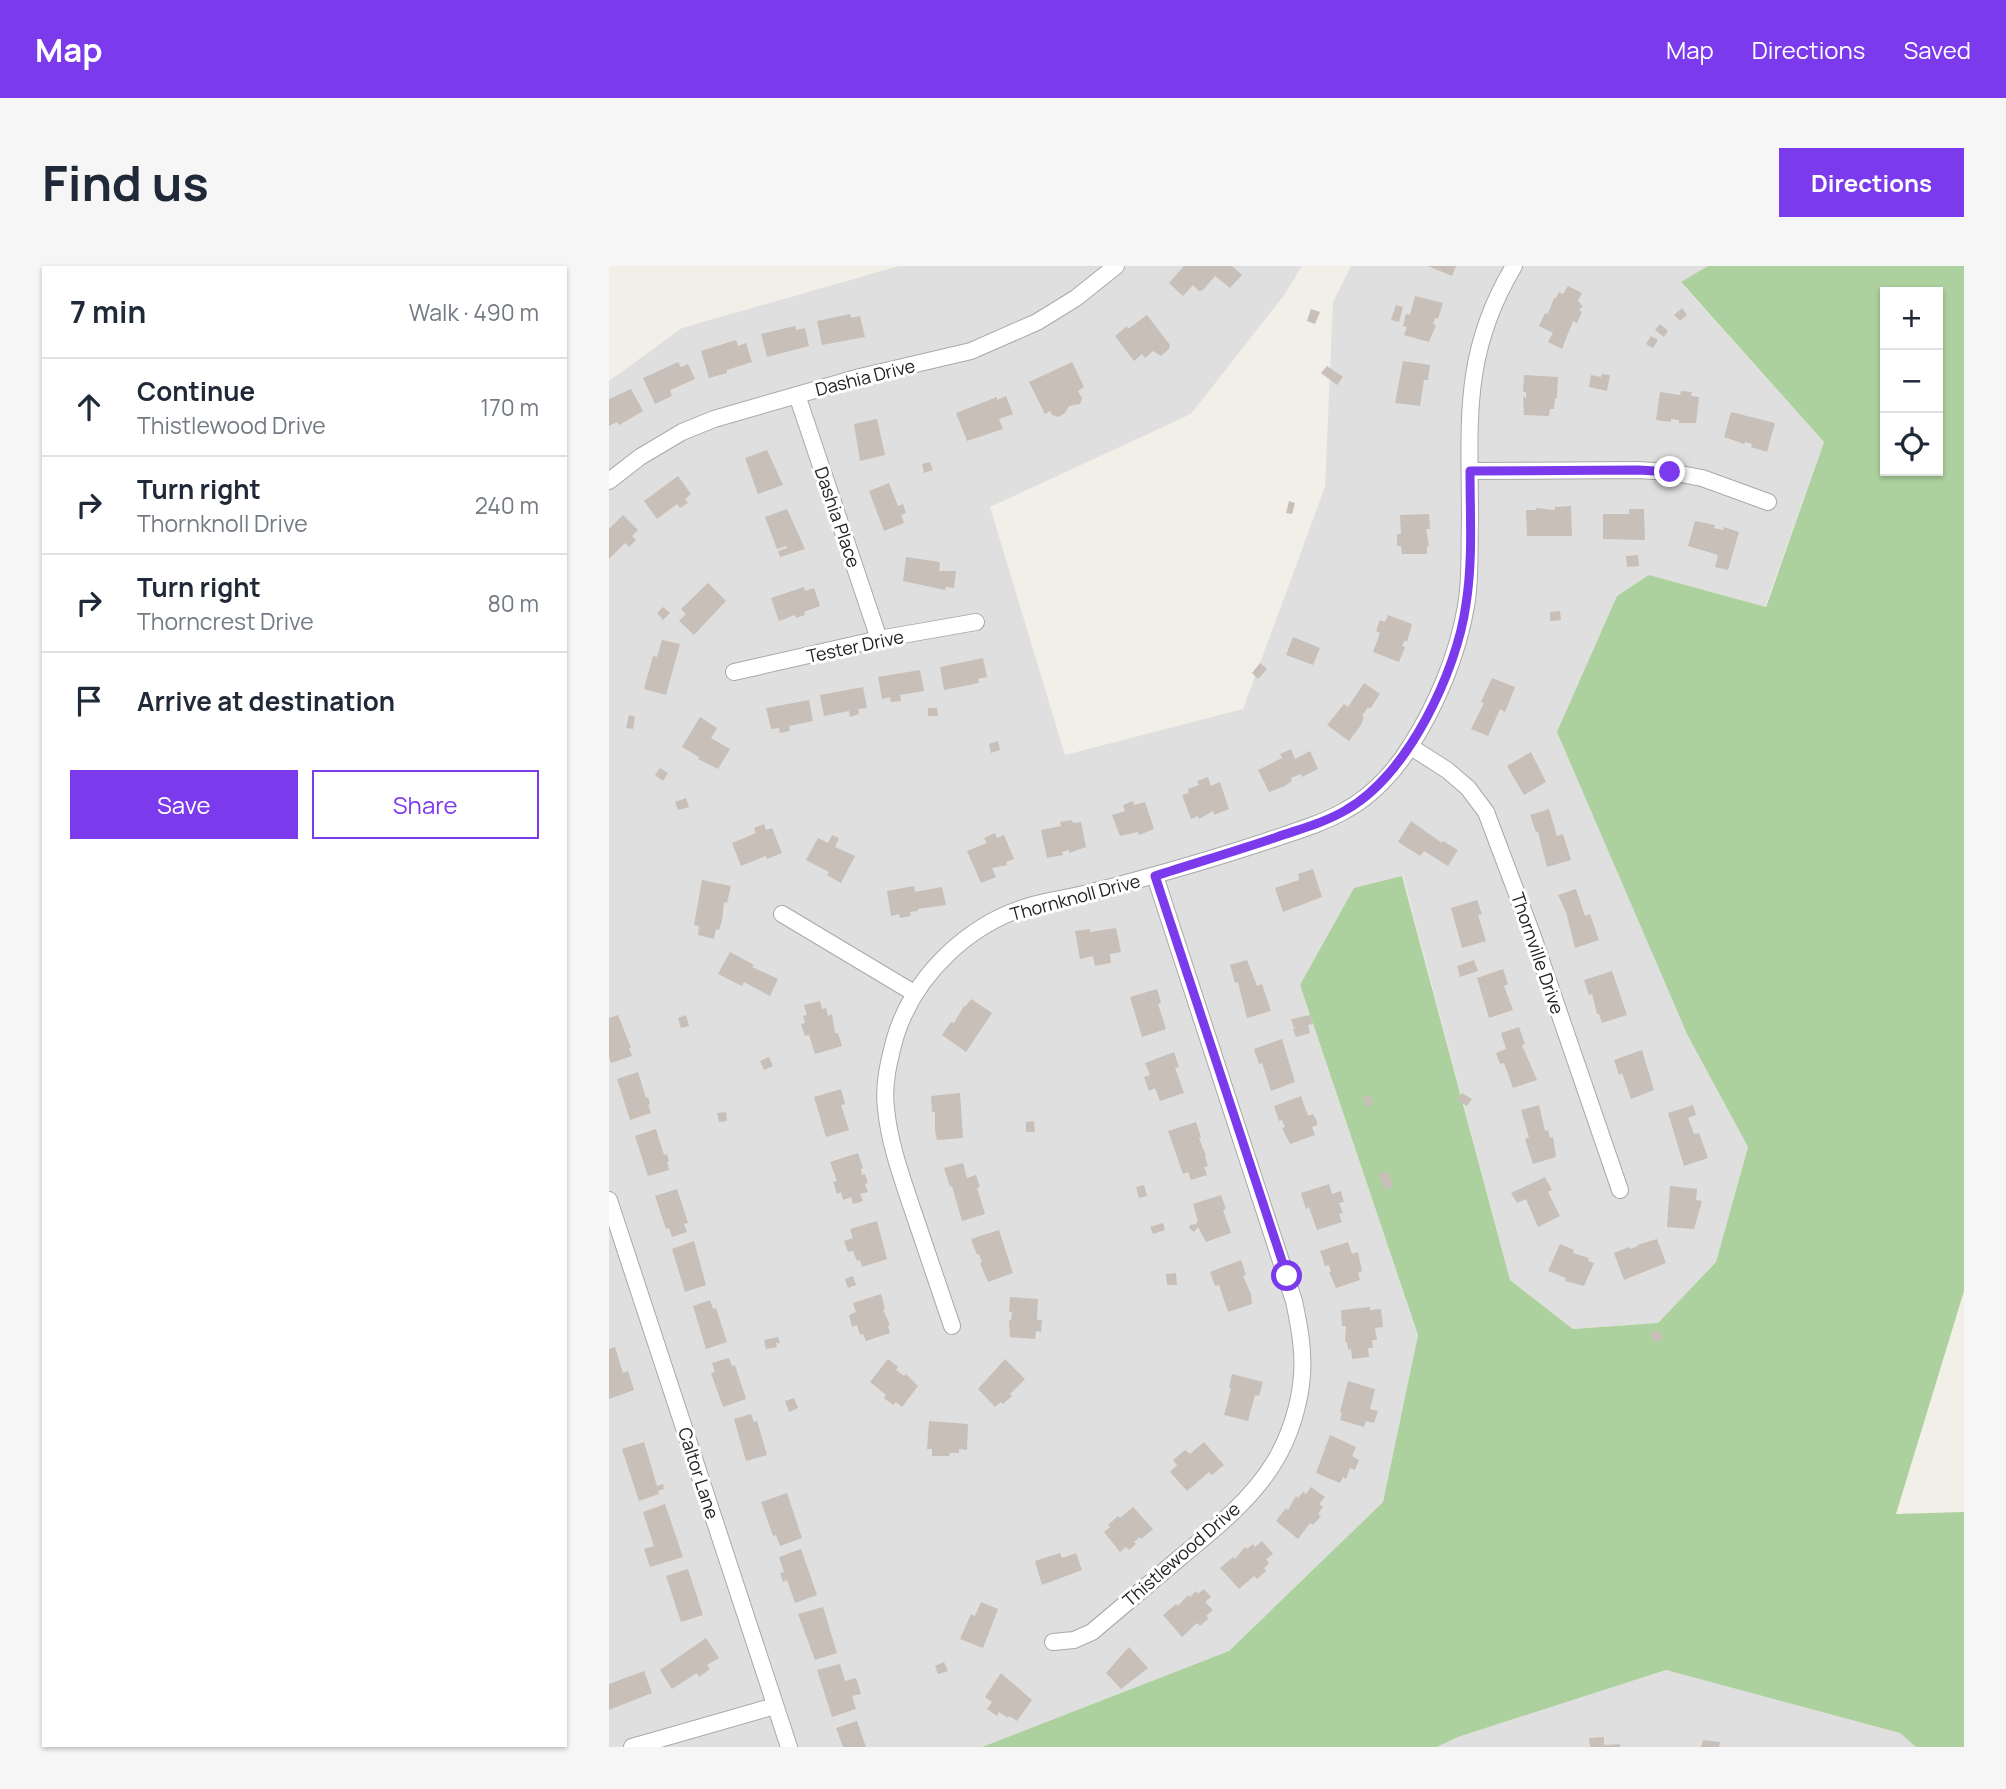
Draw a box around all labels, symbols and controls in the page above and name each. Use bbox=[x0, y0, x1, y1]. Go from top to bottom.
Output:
text: Map bbox=[35, 27, 103, 72]
text: Map bbox=[1666, 33, 1714, 66]
text: Directions bbox=[1752, 33, 1865, 66]
text: Saved bbox=[1903, 33, 1971, 66]
button: Directions bbox=[1779, 148, 1964, 217]
text: Find us bbox=[42, 149, 209, 216]
map controls bbox=[1880, 287, 1943, 476]
button: + bbox=[1880, 287, 1943, 350]
text: 7 min bbox=[70, 291, 146, 332]
text: Walk · 490 m bbox=[409, 296, 539, 328]
button: − bbox=[1880, 350, 1943, 413]
street label: Dashia Drive bbox=[813, 353, 917, 401]
text: Continue bbox=[137, 373, 255, 409]
icon: ahead bbox=[70, 388, 108, 426]
text: 170 m bbox=[480, 391, 539, 423]
text: Thistlewood Drive bbox=[137, 409, 326, 441]
button: locate bbox=[1880, 413, 1943, 476]
route end bbox=[1654, 456, 1685, 487]
street label: Dashia Place bbox=[810, 463, 866, 571]
text: Turn right bbox=[137, 471, 261, 507]
icon: right bbox=[70, 486, 108, 524]
text: 240 m bbox=[475, 489, 539, 521]
text: Thornknoll Drive bbox=[137, 507, 308, 539]
text: Turn right bbox=[137, 569, 261, 605]
icon: right bbox=[70, 584, 108, 622]
text: 80 m bbox=[488, 587, 539, 619]
text: Thorncrest Drive bbox=[137, 605, 314, 637]
street label: Tester Drive bbox=[804, 624, 906, 668]
icon: arrive bbox=[70, 682, 108, 720]
text: Arrive at destination bbox=[137, 683, 395, 719]
button: Save bbox=[70, 770, 298, 839]
button: Share bbox=[312, 770, 539, 839]
street label: Thornknoll Drive bbox=[1007, 868, 1143, 926]
street label: Thornville Drive bbox=[1506, 889, 1570, 1017]
route start bbox=[1271, 1260, 1302, 1291]
street label: Caltor Lane bbox=[673, 1424, 725, 1522]
street label: Thistlewood Drive bbox=[1117, 1496, 1245, 1612]

